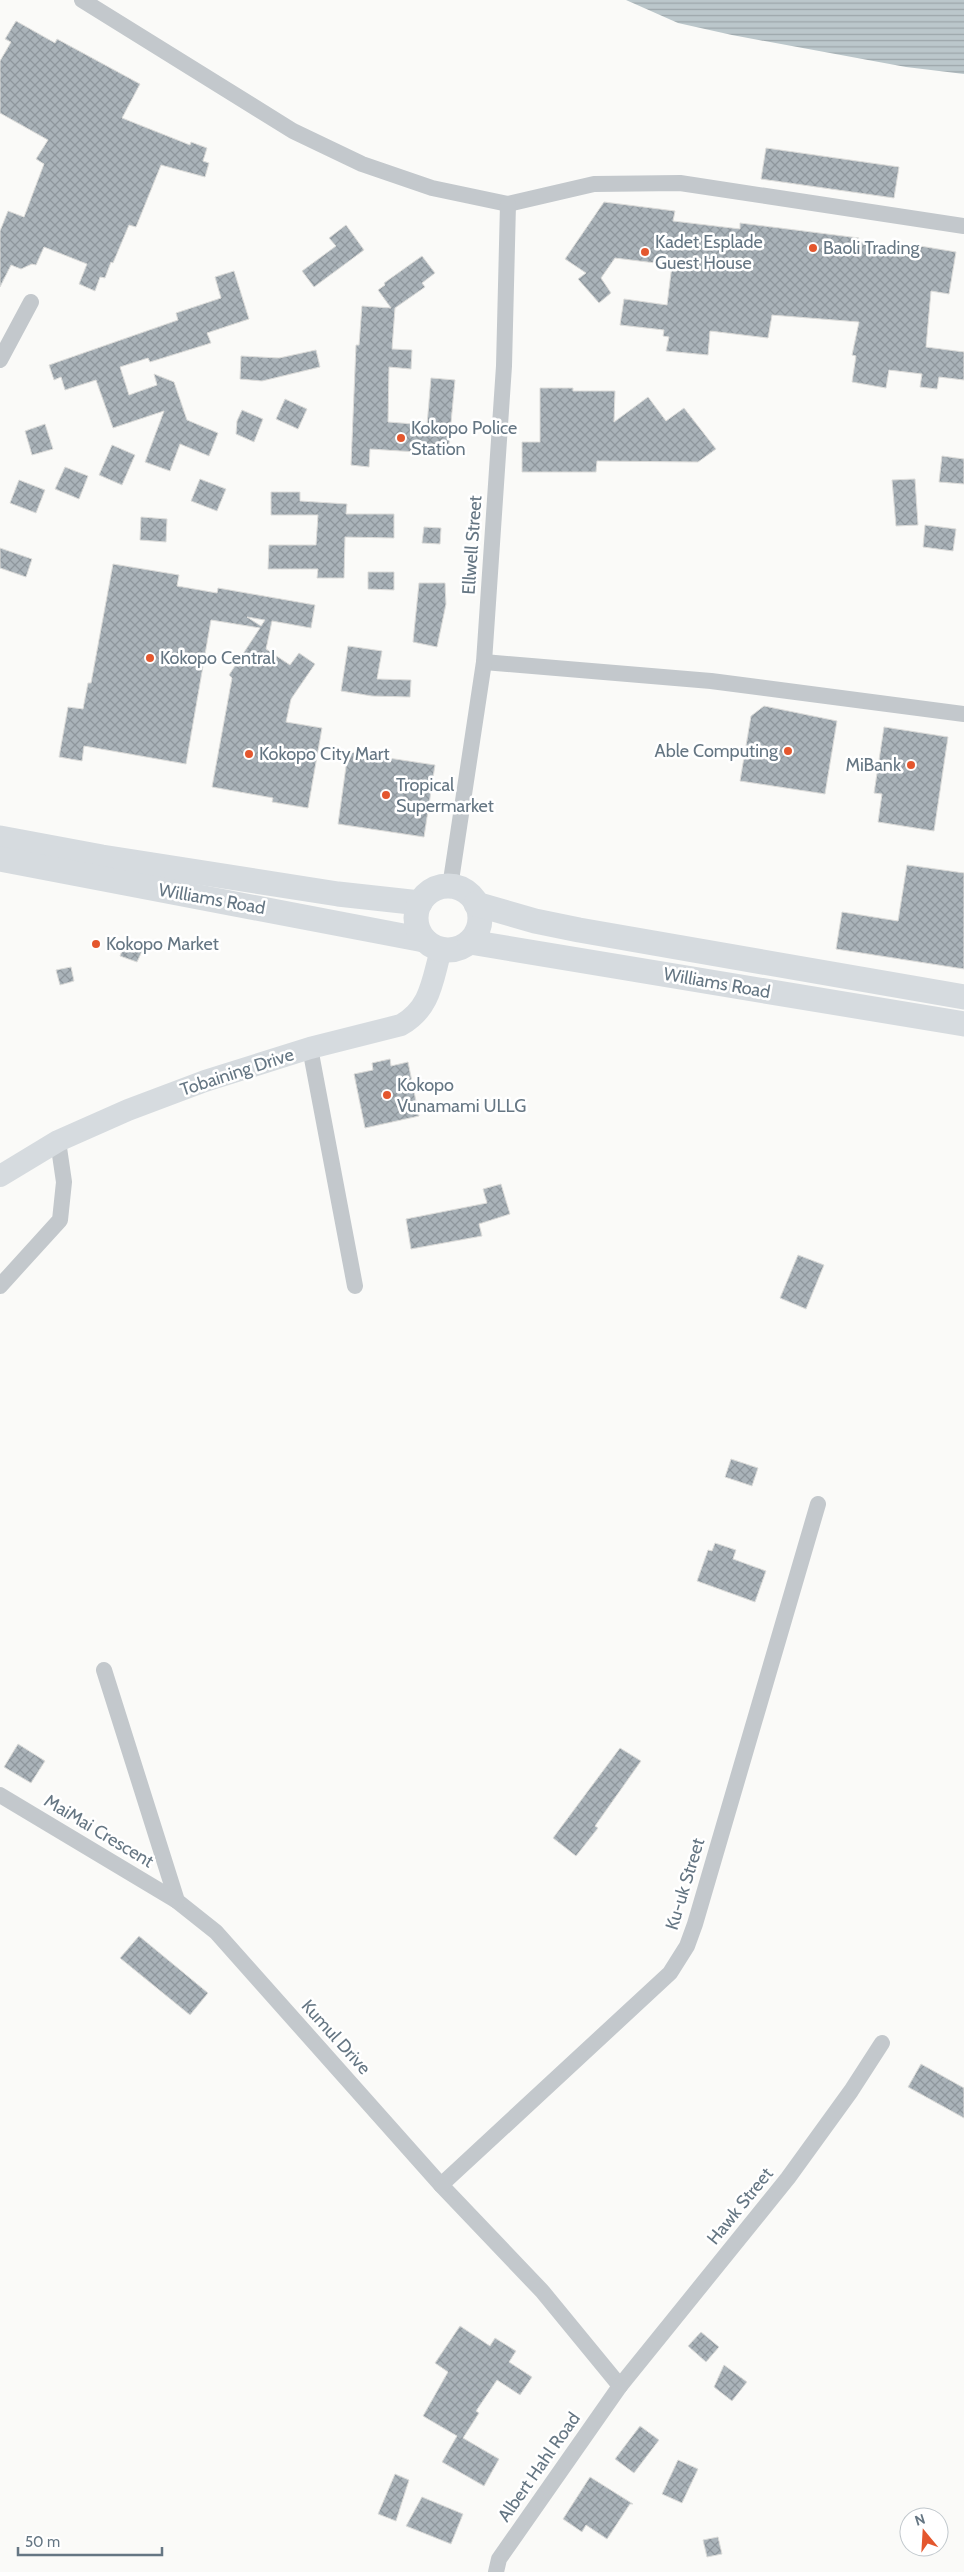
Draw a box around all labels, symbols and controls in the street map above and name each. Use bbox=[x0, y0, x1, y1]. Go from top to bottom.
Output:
place label: Kadet Esplade Guest House bbox=[655, 231, 763, 274]
place label: Baoli Trading bbox=[823, 237, 920, 259]
marker: Baoli Trading bbox=[807, 242, 819, 254]
marker: Kadet Esplade Guest House bbox=[639, 246, 651, 258]
place label: Kokopo Police Station bbox=[411, 417, 517, 460]
marker: Kokopo Police Station bbox=[395, 432, 407, 444]
street label: Ellwell Street bbox=[458, 495, 486, 595]
place label: Kokopo Central bbox=[160, 647, 276, 669]
marker: Kokopo Central bbox=[144, 652, 156, 664]
place label: Able Computing bbox=[655, 740, 779, 762]
place label: Kokopo City Mart bbox=[259, 743, 390, 765]
marker: Able Computing bbox=[782, 745, 794, 757]
marker: Kokopo City Mart bbox=[243, 748, 255, 760]
place label: MiBank bbox=[845, 754, 902, 776]
marker: MiBank bbox=[905, 759, 917, 771]
place label: Tropical Supermarket bbox=[396, 774, 494, 817]
marker: Tropical Supermarket bbox=[380, 789, 392, 801]
street label: Williams Road bbox=[157, 879, 267, 919]
place label: Kokopo Market bbox=[106, 933, 219, 955]
marker: Kokopo Market bbox=[90, 938, 102, 950]
street label: Williams Road bbox=[662, 963, 772, 1003]
street label: Tobaining Drive bbox=[178, 1043, 296, 1101]
place label: Kokopo Vunamami ULLG bbox=[397, 1074, 526, 1117]
marker: Kokopo Vunamami ULLG bbox=[381, 1089, 393, 1101]
street label: MaiMai Crescent bbox=[40, 1790, 158, 1872]
street label: Ku-uk Street bbox=[661, 1836, 709, 1932]
street label: Kumul Drive bbox=[297, 1995, 375, 2079]
street label: Hawk Street bbox=[702, 2163, 778, 2249]
street label: Albert Hahl Road bbox=[493, 2408, 585, 2526]
north arrow bbox=[899, 2507, 949, 2557]
text: N bbox=[912, 2510, 927, 2530]
scale bar bbox=[18, 2524, 161, 2556]
text: 50 m bbox=[25, 2533, 60, 2551]

